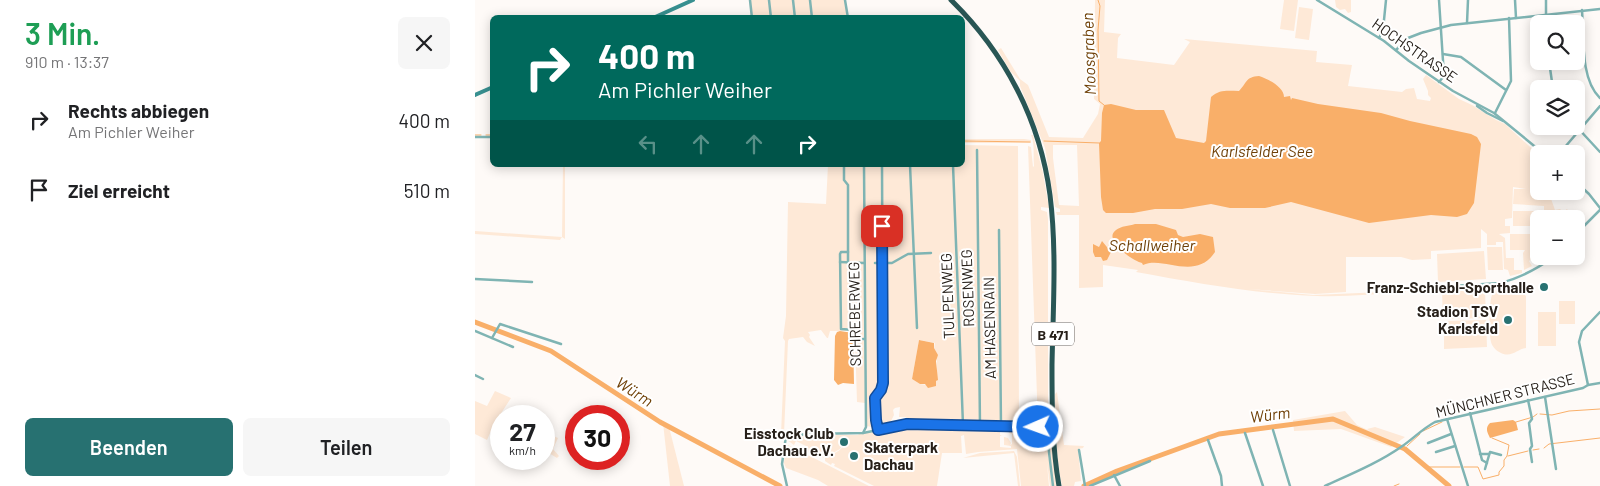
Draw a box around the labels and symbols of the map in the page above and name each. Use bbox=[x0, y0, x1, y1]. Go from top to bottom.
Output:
water label: Moosgraben bbox=[1077, 12, 1099, 96]
street label: HOCHSTRASSE bbox=[1369, 14, 1461, 86]
water label: Karlsfelder See bbox=[1211, 141, 1313, 160]
pin bbox=[861, 205, 903, 247]
water label: Schallweiher bbox=[1109, 235, 1197, 254]
street label: ROSENWEG bbox=[957, 249, 977, 327]
street label: TULPENWEG bbox=[937, 253, 957, 339]
street label: SCHREBERWEG bbox=[844, 262, 864, 366]
street label: AM HASENRAIN bbox=[979, 277, 999, 379]
place label: Franz-Schiebl-Sporthalle bbox=[1367, 278, 1534, 296]
marker: Franz-Schiebl-Sporthalle bbox=[1538, 281, 1550, 293]
place label: Stadion TSV Karlsfeld bbox=[1417, 302, 1498, 337]
marker: Stadion TSV Karlsfeld bbox=[1502, 314, 1514, 326]
road number: B 471 bbox=[1032, 322, 1074, 346]
street label: MÜNCHNER STRASSE bbox=[1434, 369, 1576, 421]
water label: Würm bbox=[613, 372, 657, 410]
position arrow bbox=[1011, 400, 1063, 452]
water label: Würm bbox=[1249, 402, 1291, 426]
speed limit sign: 30 bbox=[565, 405, 630, 470]
place label: Eisstock Club Dachau e.V. bbox=[744, 424, 834, 459]
marker: Eisstock Club Dachau e.V. bbox=[838, 436, 850, 448]
place label: Skaterpark Dachau bbox=[864, 438, 938, 473]
marker: Skaterpark Dachau bbox=[848, 450, 860, 462]

